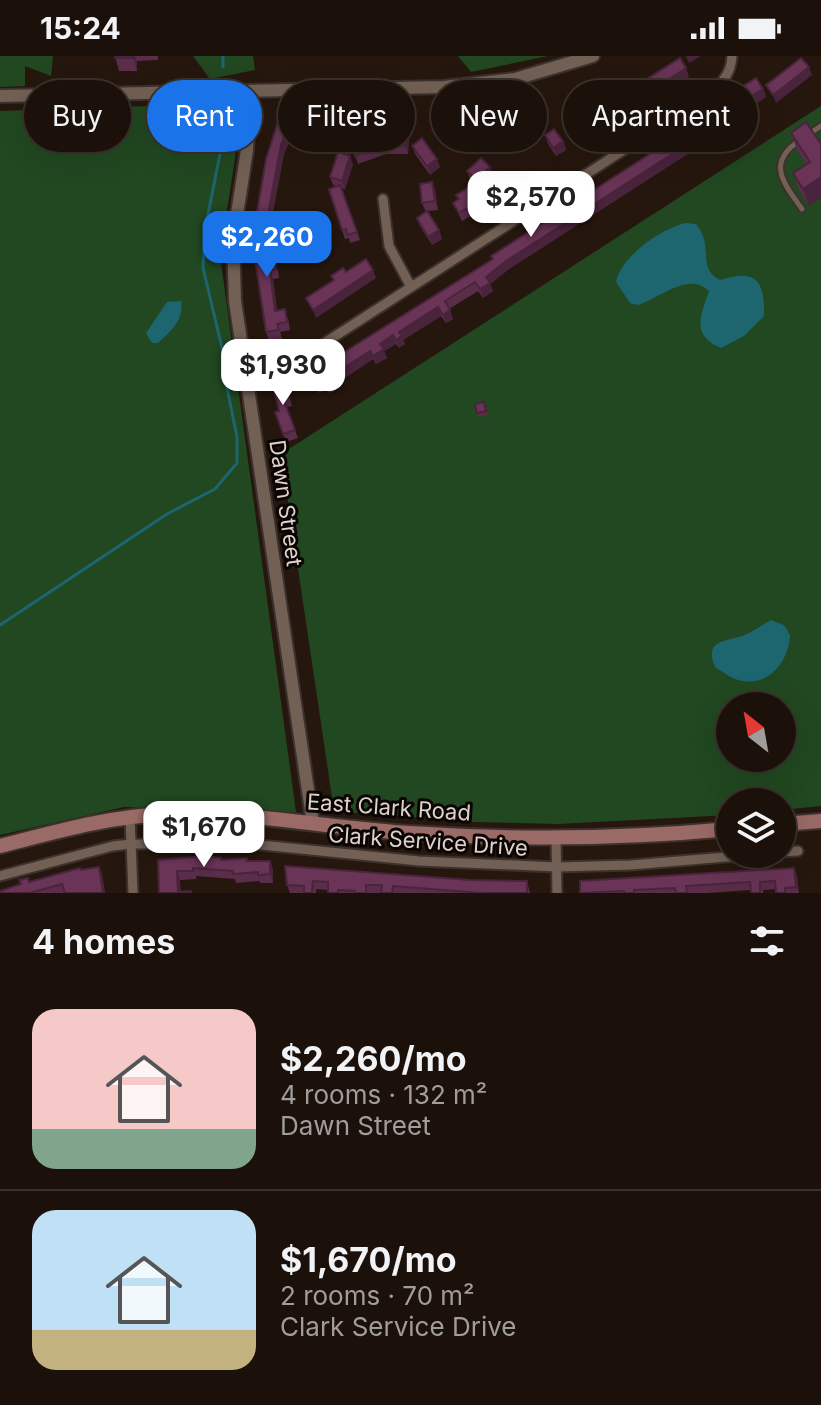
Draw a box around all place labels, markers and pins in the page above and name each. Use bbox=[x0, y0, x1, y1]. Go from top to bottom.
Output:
pin: $2,570 bbox=[466, 171, 596, 239]
pin: $2,260 bbox=[202, 211, 332, 279]
pin: $1,930 bbox=[218, 339, 348, 407]
pin: $1,670 bbox=[139, 801, 269, 869]

